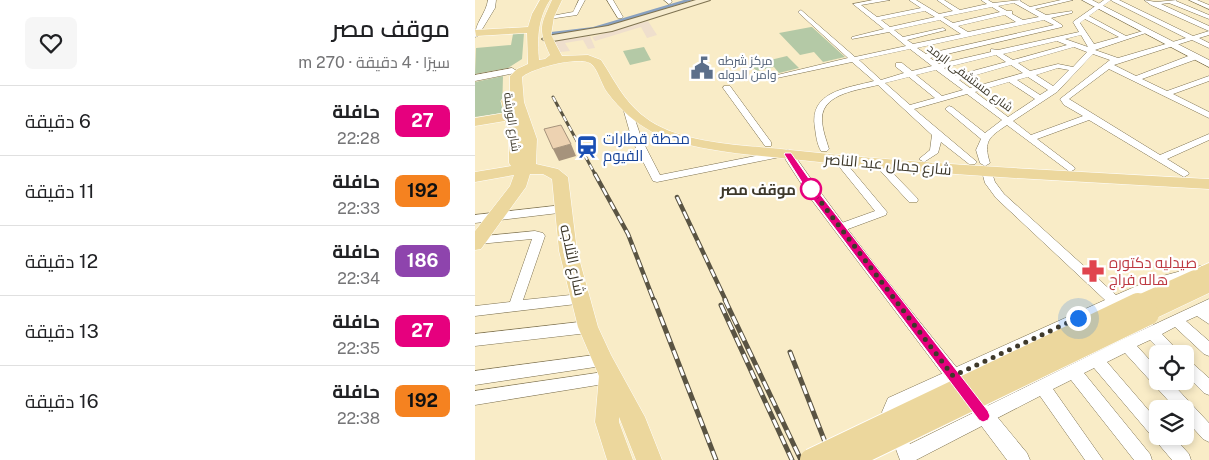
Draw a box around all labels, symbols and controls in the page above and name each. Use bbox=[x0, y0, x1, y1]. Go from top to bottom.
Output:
text: موقف مصر bbox=[332, 14, 450, 42]
button: heart bbox=[25, 17, 77, 69]
street label: شارع مستشفى الرمد bbox=[924, 41, 1016, 116]
text: سيرًا · 4 دقيقة · 270 m bbox=[298, 53, 450, 72]
place label: مركز شرطه وامن الدوله bbox=[718, 54, 777, 82]
public building icon: مركز شرطه وامن الدوله bbox=[689, 55, 715, 81]
street label: شارع الورشة bbox=[500, 91, 523, 153]
text: حافلة bbox=[332, 100, 380, 122]
text: 6 دقيقة bbox=[25, 110, 91, 132]
text: 27 bbox=[411, 110, 434, 131]
text: 22:28 bbox=[337, 129, 380, 148]
place label: محطة قطارات الفيوم bbox=[603, 130, 690, 166]
station icon: محطة قطارات الفيوم bbox=[574, 134, 600, 160]
street label: شارع جمال عبد الناصر bbox=[823, 150, 952, 181]
text: حافلة bbox=[332, 170, 380, 192]
marker: موقف مصر bbox=[800, 178, 822, 200]
text: 11 دقيقة bbox=[25, 180, 95, 202]
text: 192 bbox=[407, 180, 438, 201]
place label: موقف مصر bbox=[719, 181, 796, 199]
text: 22:33 bbox=[337, 199, 380, 218]
street label: شارع الثلاجه bbox=[554, 223, 589, 298]
text: حافلة bbox=[332, 240, 380, 262]
text: 12 دقيقة bbox=[25, 250, 98, 272]
text: 186 bbox=[407, 250, 438, 271]
place label: صيدليه دكتوره هاله فراج bbox=[1109, 254, 1197, 291]
pharmacy icon: صيدليه دكتوره هاله فراج bbox=[1080, 258, 1106, 284]
text: 22:34 bbox=[337, 269, 380, 288]
your location bbox=[1066, 306, 1091, 331]
text: حافلة bbox=[332, 310, 380, 332]
text: 13 دقيقة bbox=[25, 320, 99, 342]
text: 27 bbox=[411, 320, 434, 341]
text: 22:35 bbox=[337, 339, 380, 358]
map controls bbox=[1149, 345, 1194, 445]
button: locate bbox=[1149, 345, 1194, 390]
text: حافلة bbox=[332, 380, 380, 402]
text: 16 دقيقة bbox=[25, 390, 99, 412]
text: 192 bbox=[407, 390, 438, 411]
button: layers bbox=[1149, 400, 1194, 445]
text: 22:38 bbox=[337, 409, 380, 428]

